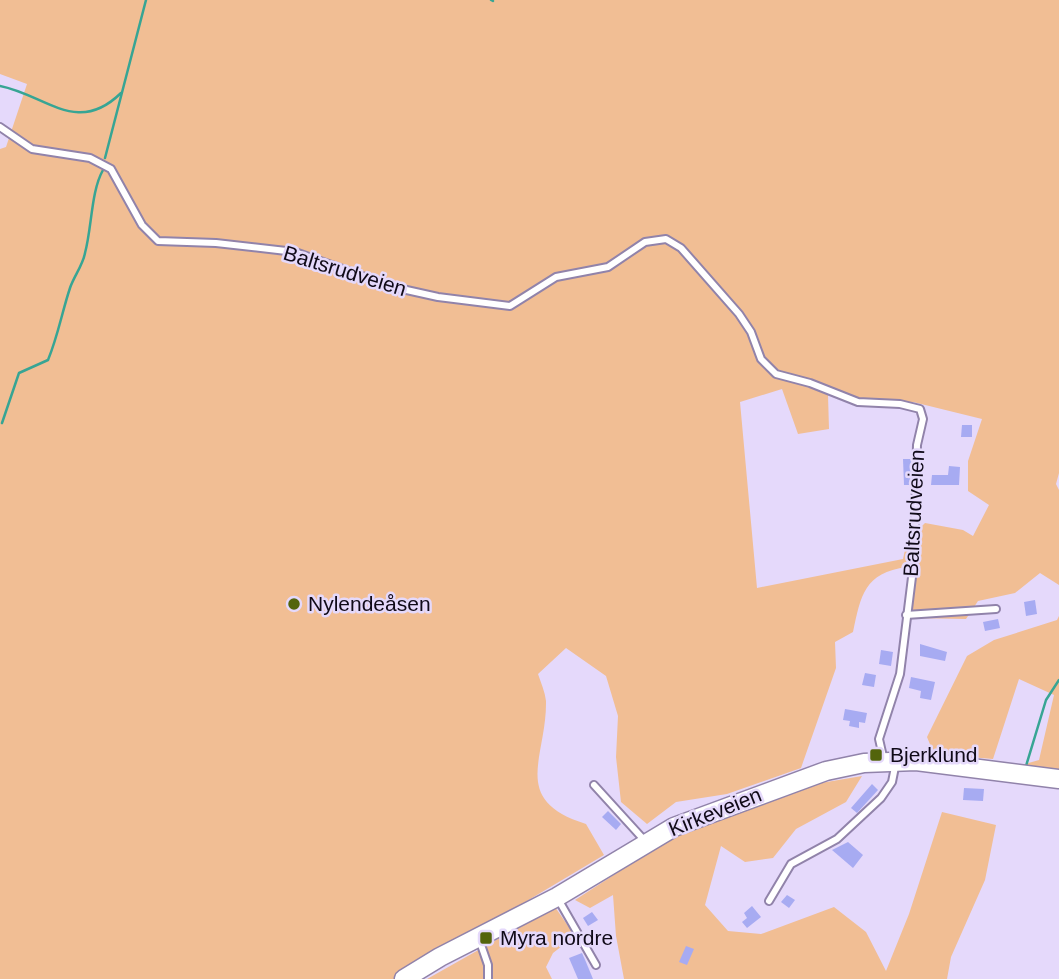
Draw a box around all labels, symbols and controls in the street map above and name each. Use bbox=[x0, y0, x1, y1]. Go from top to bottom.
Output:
street label: Baltsrudveien bbox=[281, 241, 409, 300]
street label: Baltsrudveien bbox=[899, 449, 928, 577]
place label: Nylendeåsen bbox=[308, 592, 431, 615]
marker: Nylendeåsen bbox=[286, 596, 302, 612]
place label: Bjerklund bbox=[890, 743, 978, 766]
marker: Bjerklund bbox=[868, 747, 884, 763]
street label: Kirkeveien bbox=[665, 783, 765, 841]
place label: Myra nordre bbox=[500, 926, 613, 949]
marker: Myra nordre bbox=[478, 930, 494, 946]

